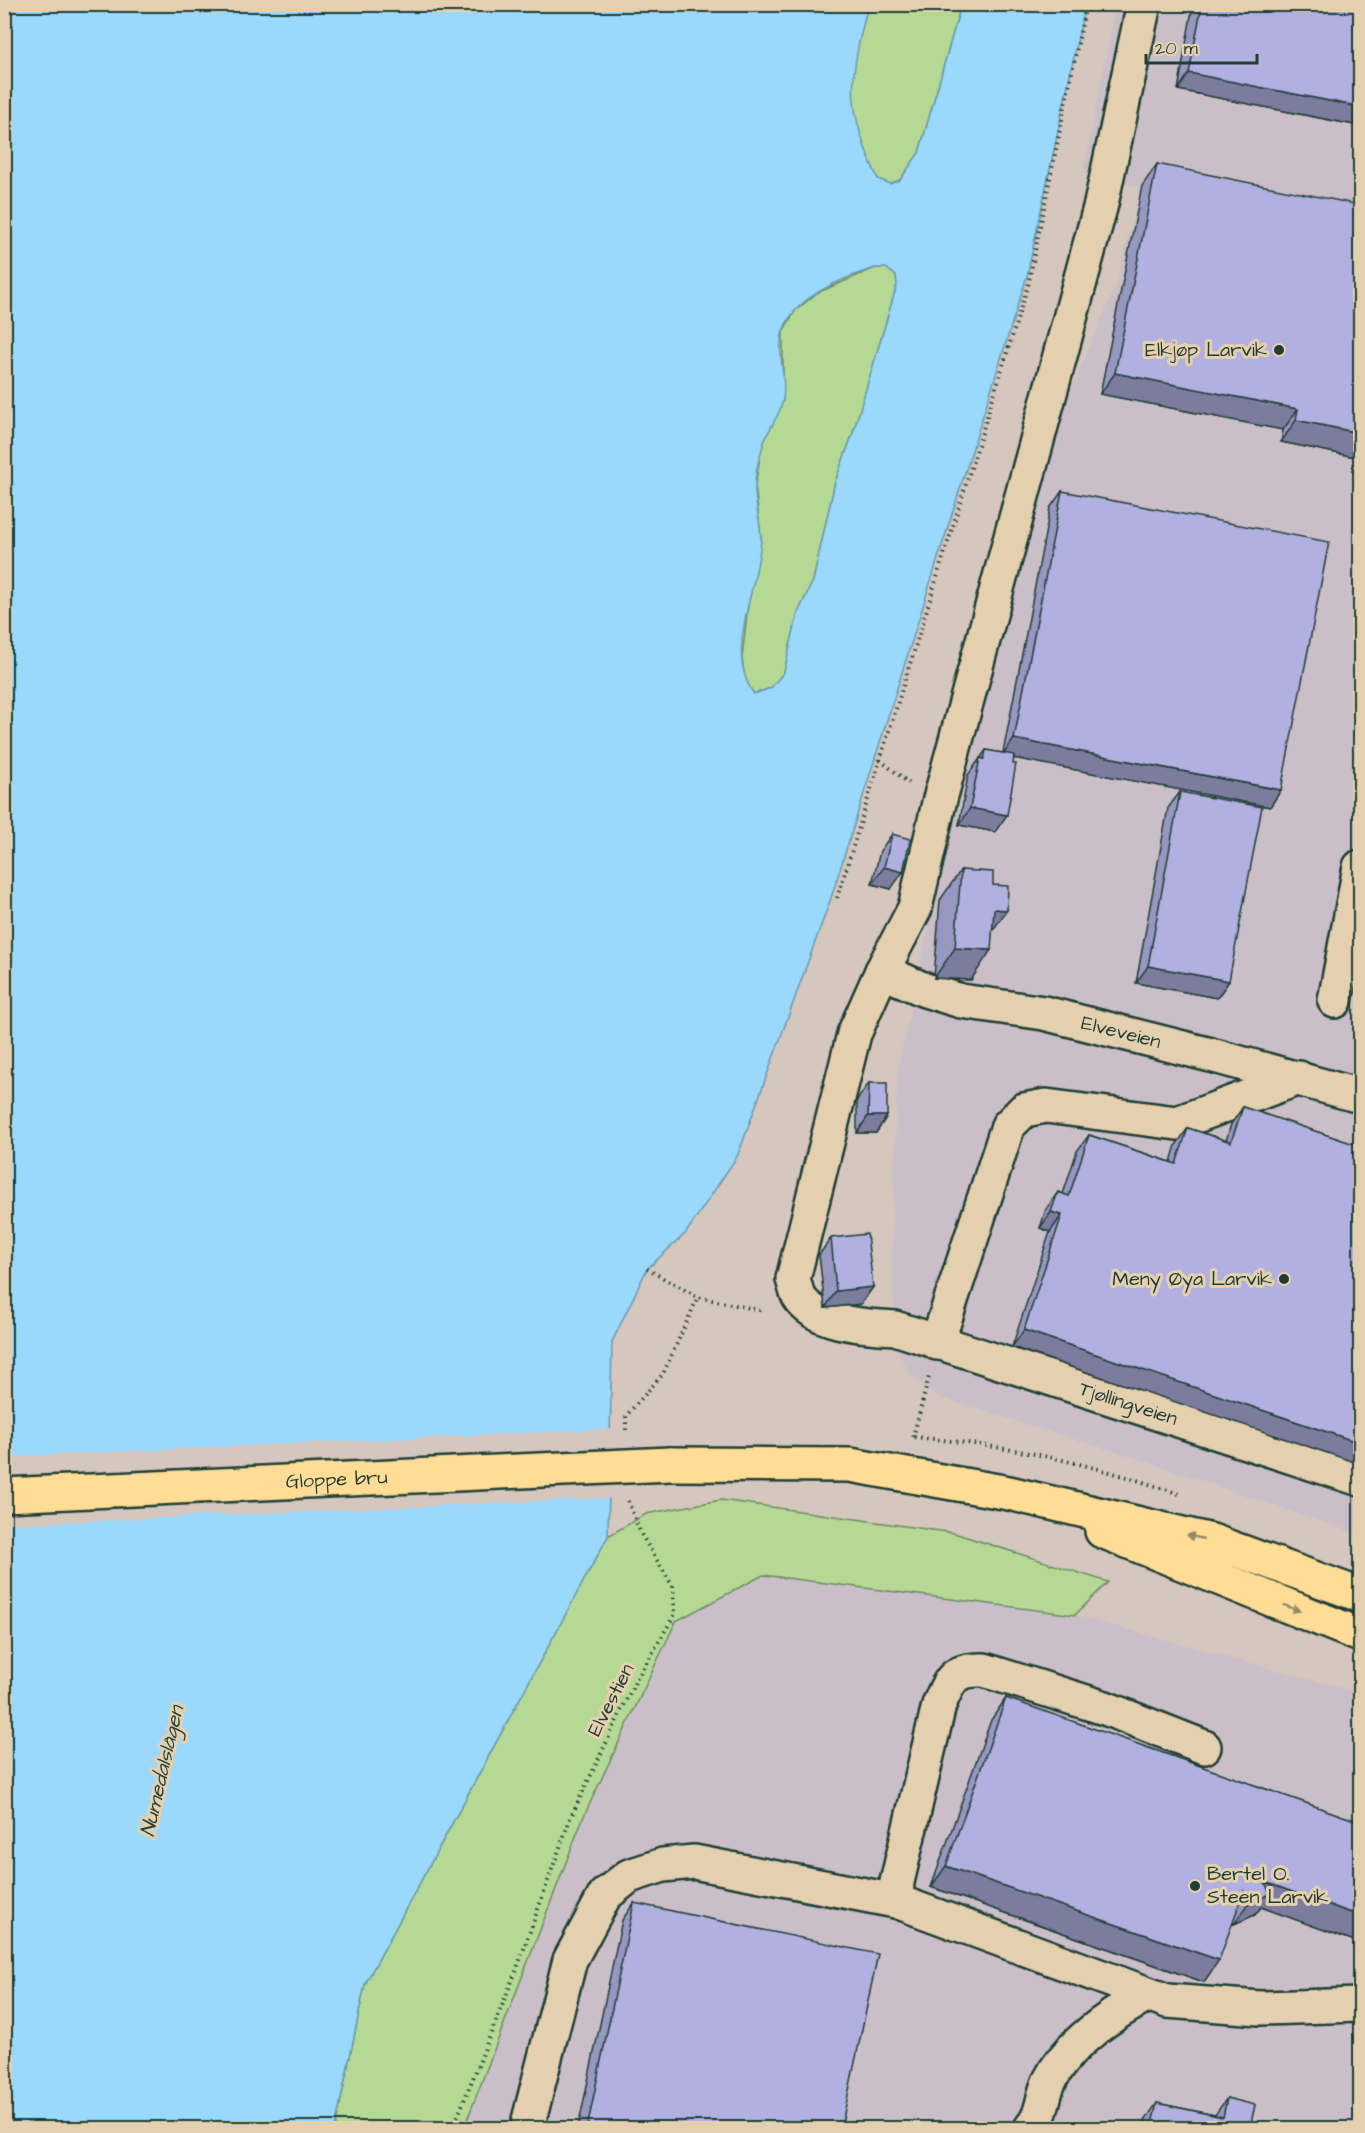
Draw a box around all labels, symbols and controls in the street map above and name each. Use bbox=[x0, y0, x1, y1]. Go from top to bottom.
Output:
scale bar bbox=[1146, 27, 1257, 65]
text: 20 m bbox=[1155, 36, 1198, 61]
place label: Elkjøp Larvik bbox=[1145, 336, 1267, 364]
marker: Elkjøp Larvik bbox=[1272, 343, 1286, 357]
street label: Elveveien bbox=[1078, 1009, 1164, 1056]
place label: Meny Øya Larvik bbox=[1112, 1265, 1272, 1294]
marker: Meny Øya Larvik bbox=[1277, 1272, 1291, 1286]
street label: Tjøllingveien bbox=[1075, 1375, 1181, 1433]
street label: Gloppe bru bbox=[285, 1463, 388, 1496]
one-way arrow bbox=[1185, 1532, 1204, 1541]
one-way arrow bbox=[1283, 1604, 1301, 1613]
street label: Elvestien bbox=[581, 1659, 641, 1741]
water label: Numedalslågen bbox=[133, 1701, 192, 1840]
place label: Bertel O. Steen Larvik bbox=[1207, 1860, 1328, 1911]
marker: Bertel O. Steen Larvik bbox=[1188, 1879, 1202, 1893]

